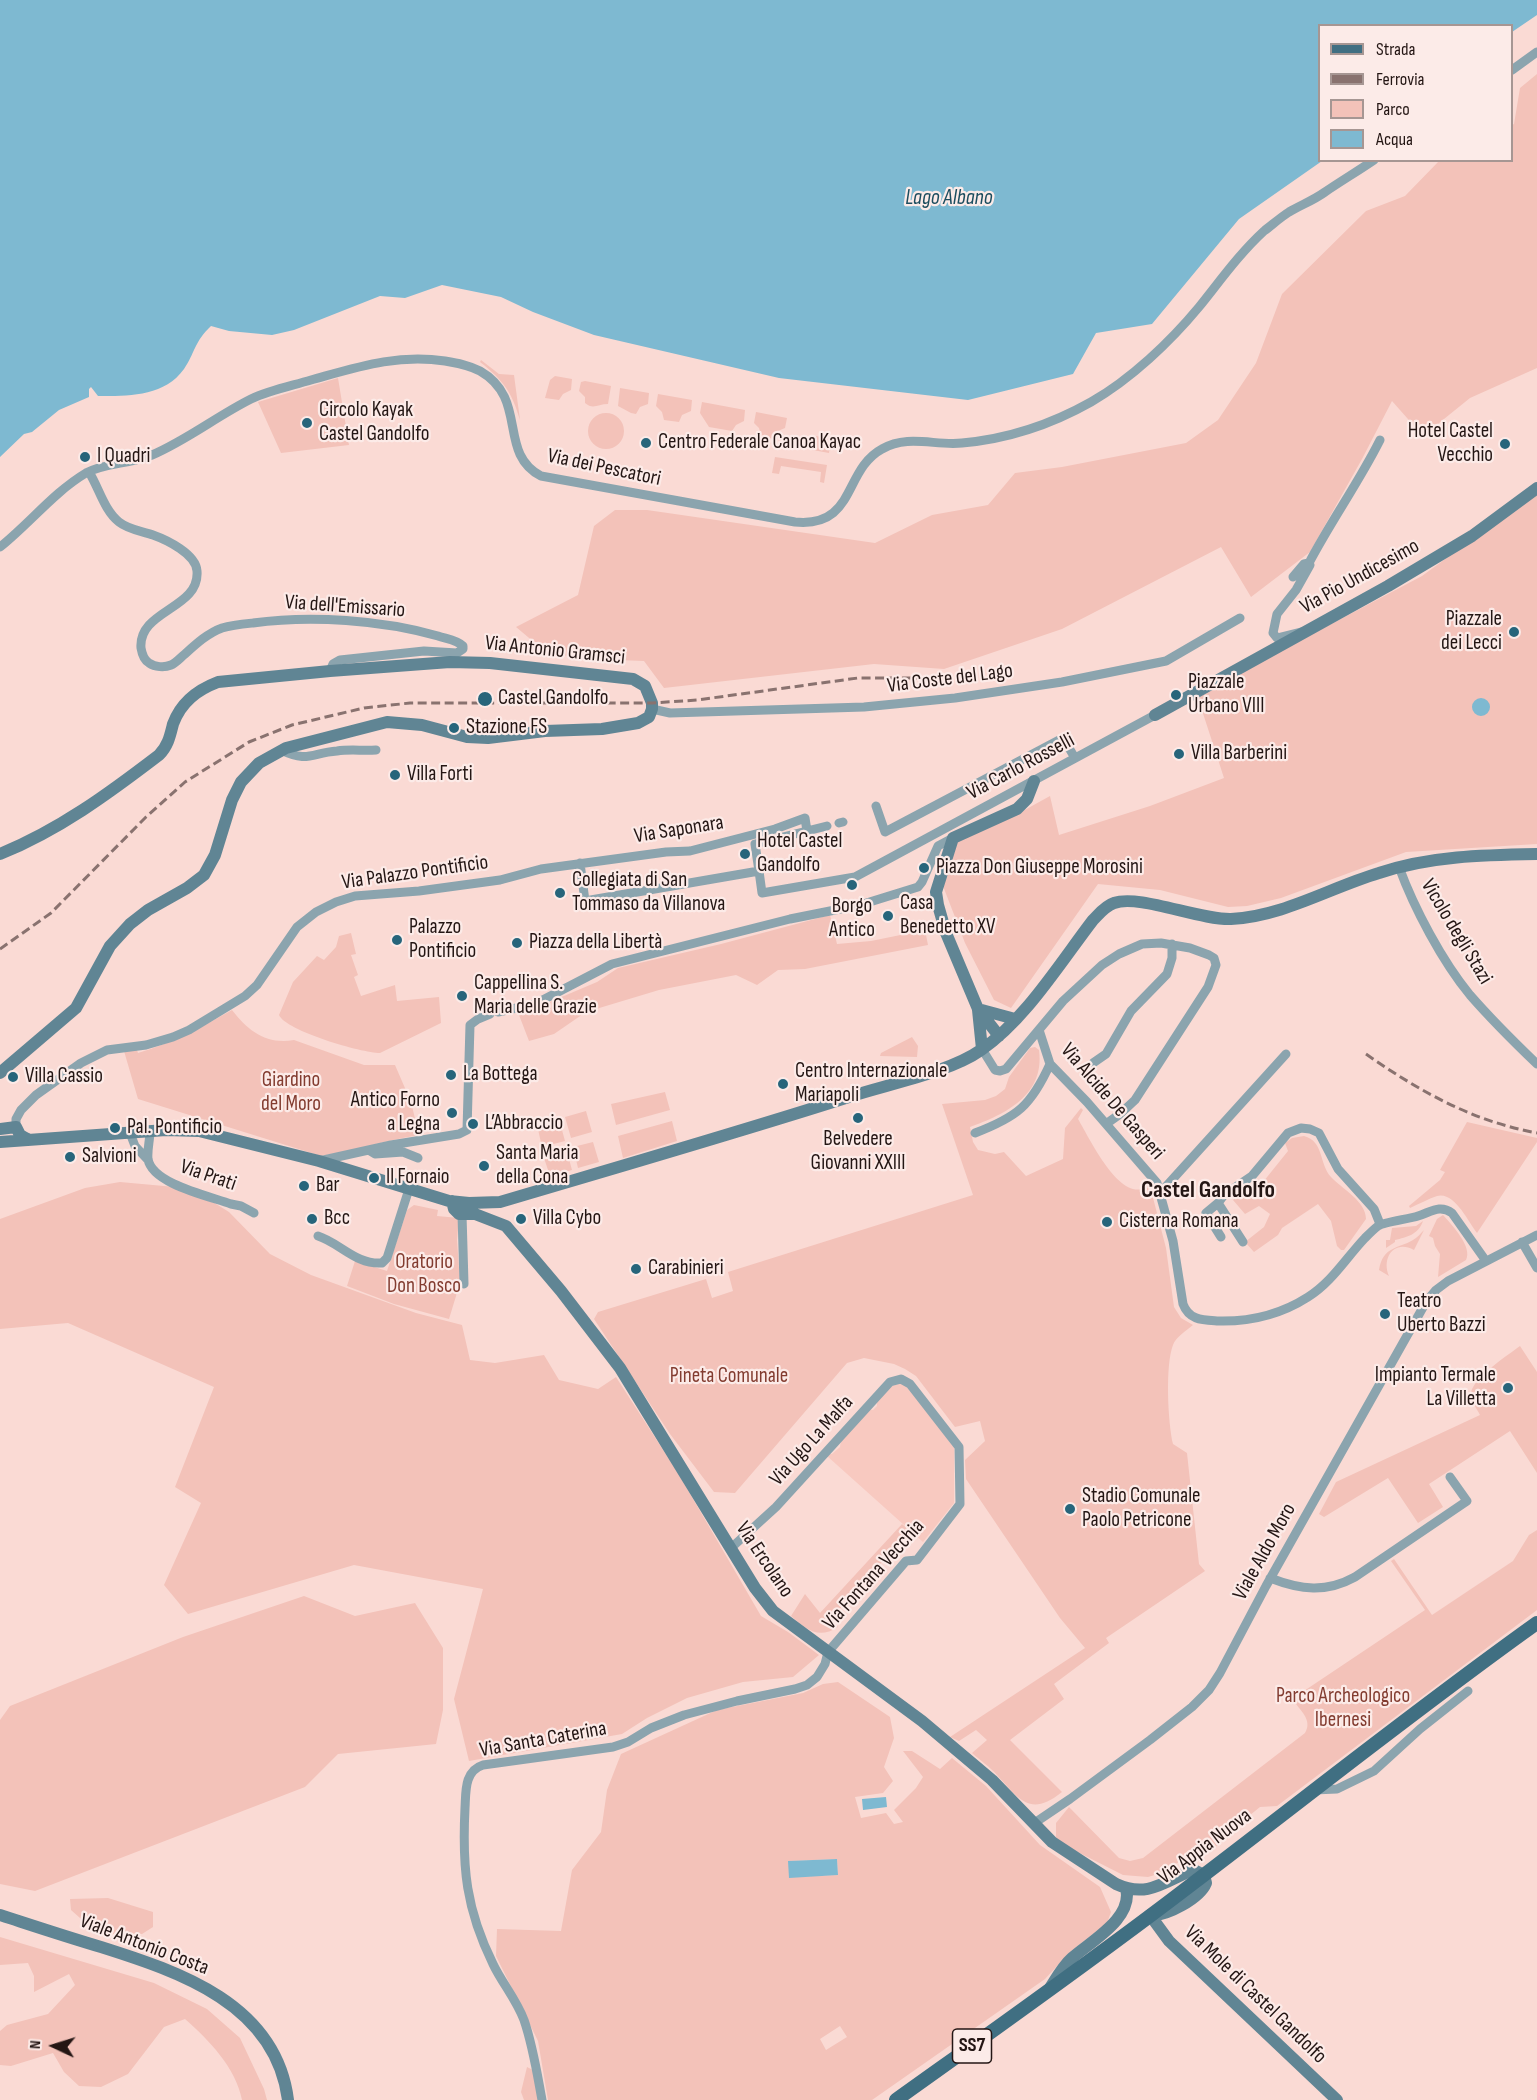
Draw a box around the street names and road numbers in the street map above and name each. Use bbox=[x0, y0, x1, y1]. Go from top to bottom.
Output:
street label: Via dei Pescatori bbox=[545, 444, 663, 492]
street label: Via Pio Undicesimo bbox=[1296, 534, 1424, 620]
street label: Via dell'Emissario bbox=[284, 590, 406, 624]
street label: Via Antonio Gramsci bbox=[484, 631, 626, 671]
street label: Via Coste del Lago bbox=[886, 659, 1014, 699]
street label: Via Carlo Rosselli bbox=[963, 728, 1079, 806]
street label: Via Saponara bbox=[633, 811, 725, 849]
street label: Via Palazzo Pontificio bbox=[340, 850, 490, 896]
street label: Vicolo degli Stazi bbox=[1415, 875, 1497, 989]
street label: Via Alcide De Gasperi bbox=[1055, 1039, 1169, 1165]
street label: Via Prati bbox=[177, 1155, 239, 1197]
street label: Via Ugo La Malfa bbox=[765, 1391, 859, 1491]
street label: Viale Aldo Moro bbox=[1228, 1499, 1302, 1605]
street label: Via Fontana Vecchia bbox=[818, 1515, 930, 1635]
street label: Via Ercolano bbox=[730, 1517, 798, 1603]
street label: Via Santa Caterina bbox=[478, 1716, 608, 1764]
street label: Via Appia Nuova bbox=[1153, 1804, 1257, 1890]
street label: Viale Antonio Costa bbox=[76, 1909, 212, 1981]
street label: Via Mole di Castel Gandolfo bbox=[1179, 1921, 1331, 2069]
road number: SS7 bbox=[952, 2029, 992, 2063]

